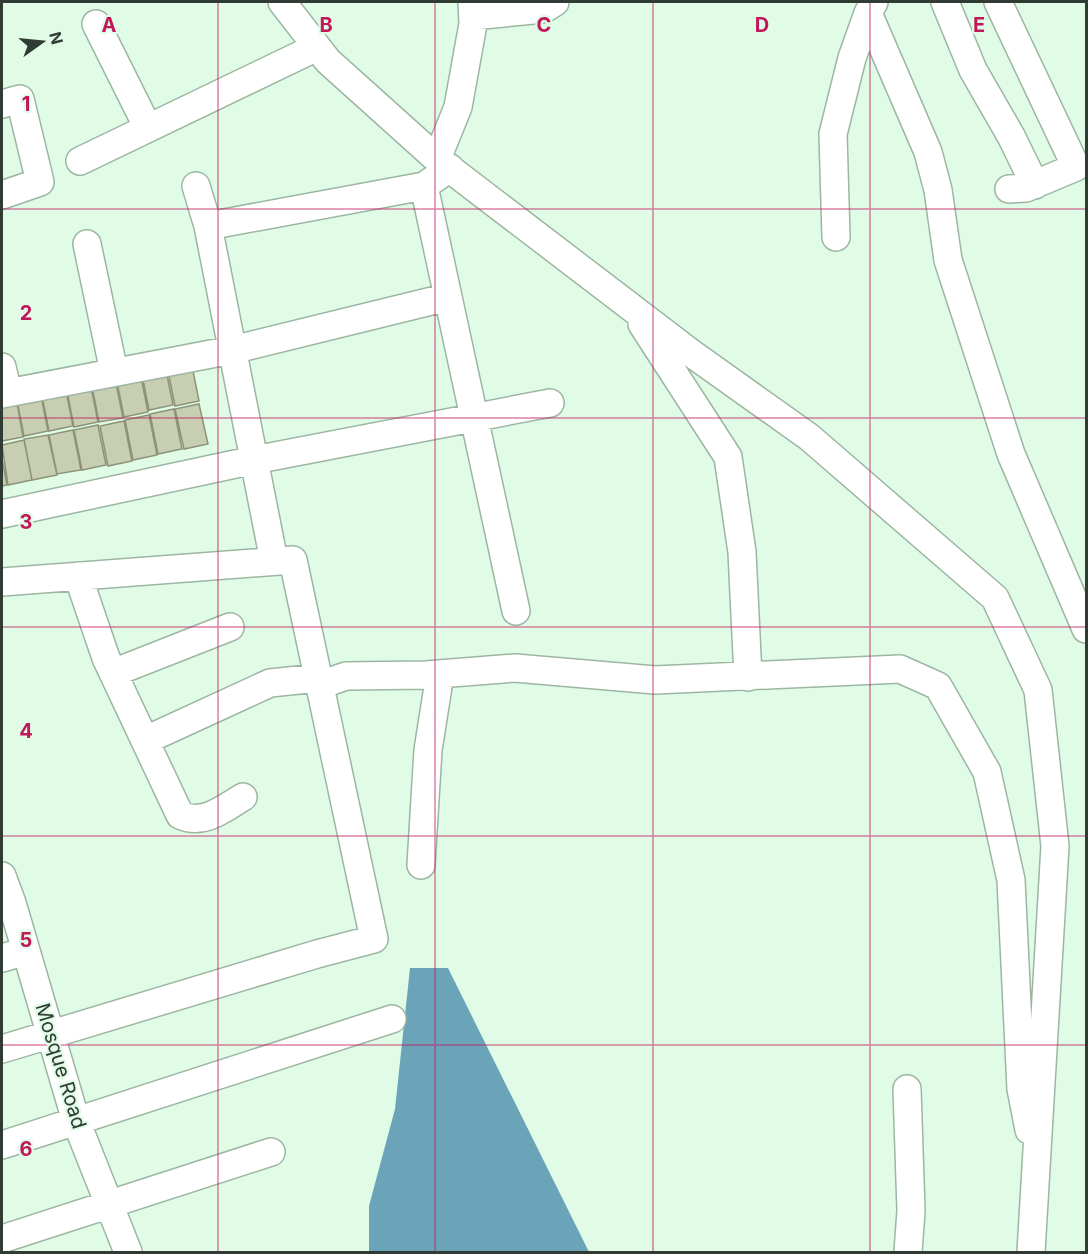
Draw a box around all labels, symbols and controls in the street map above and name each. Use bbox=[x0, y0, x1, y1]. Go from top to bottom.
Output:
north arrow bbox=[12, 12, 72, 72]
text: A bbox=[102, 13, 117, 37]
text: B bbox=[319, 13, 333, 37]
text: C bbox=[537, 13, 551, 37]
text: D bbox=[755, 13, 769, 37]
text: E bbox=[973, 13, 985, 37]
text: N bbox=[45, 30, 68, 47]
text: 1 bbox=[22, 92, 30, 116]
text: 2 bbox=[20, 301, 32, 325]
text: 3 bbox=[20, 510, 32, 534]
text: 4 bbox=[19, 719, 33, 743]
text: 5 bbox=[20, 928, 32, 952]
street label: Mosque Road bbox=[30, 1000, 92, 1132]
text: 6 bbox=[20, 1137, 33, 1161]

